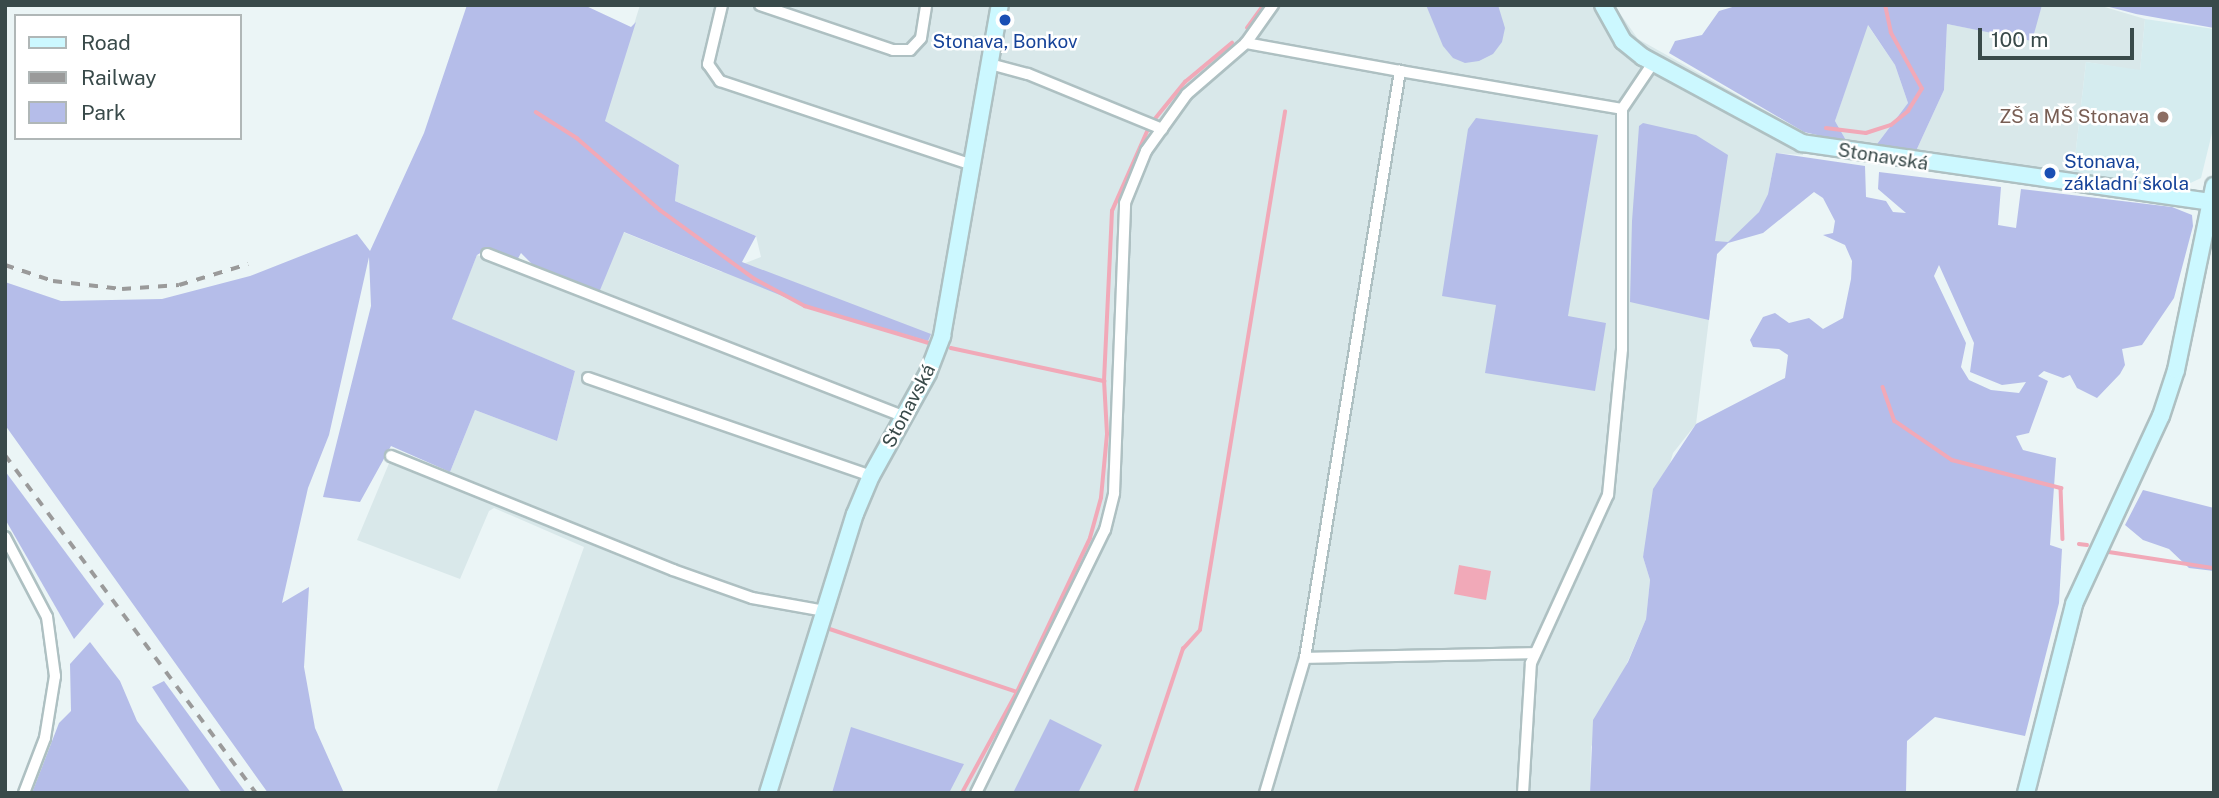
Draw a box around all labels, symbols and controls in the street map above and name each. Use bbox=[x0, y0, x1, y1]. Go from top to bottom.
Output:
marker: Stonava, Bonkov bbox=[997, 12, 1013, 28]
legend bbox=[14, 14, 242, 140]
scale bar bbox=[1981, 14, 2137, 58]
text: 100 m bbox=[1991, 27, 2048, 52]
text: Road bbox=[81, 30, 131, 55]
place label: Stonava, Bonkov bbox=[932, 31, 1078, 53]
text: Railway bbox=[81, 65, 157, 90]
text: Park bbox=[81, 100, 126, 125]
place label: ZŠ a MŠ Stonava bbox=[1999, 106, 2149, 128]
marker: ZŠ a MŠ Stonava bbox=[2155, 109, 2171, 125]
street label: Stonavská bbox=[1836, 139, 1930, 175]
place label: Stonava, základní škola bbox=[2064, 151, 2189, 195]
marker: Stonava, základní škola bbox=[2042, 165, 2058, 181]
street label: Stonavská bbox=[878, 360, 940, 452]

